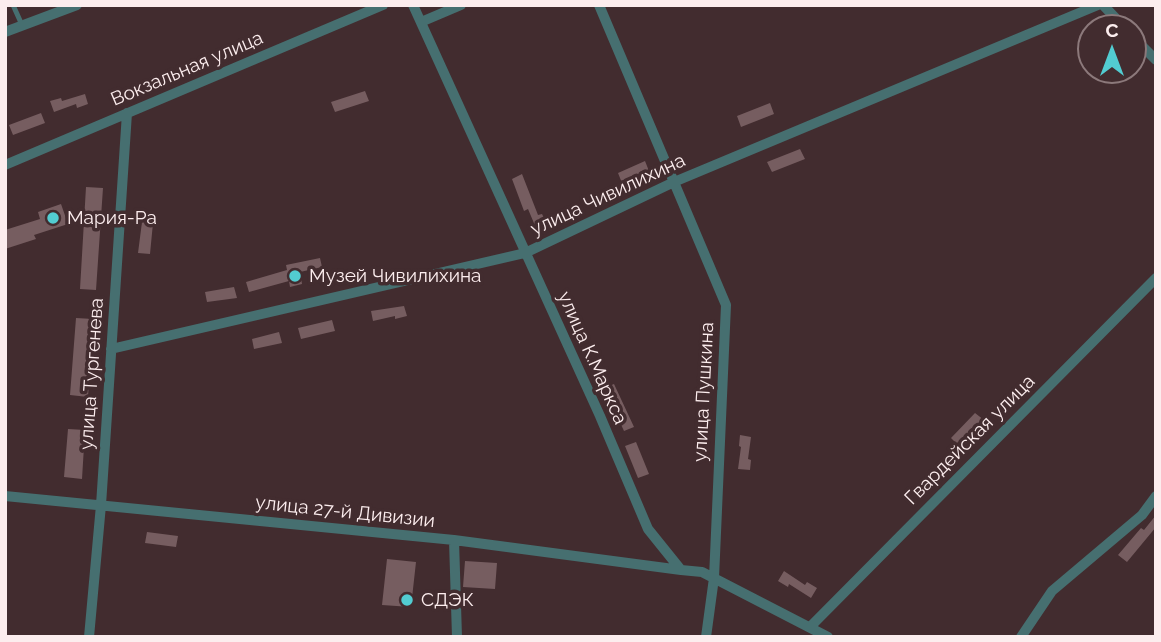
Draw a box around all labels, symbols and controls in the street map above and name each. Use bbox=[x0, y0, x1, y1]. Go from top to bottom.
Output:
north arrow bbox=[1077, 14, 1147, 84]
text: С bbox=[1105, 19, 1119, 41]
street label: Вокзальная улица bbox=[108, 27, 266, 111]
street label: улица Чивилихина bbox=[527, 149, 689, 241]
place label: Мария-Ра bbox=[67, 207, 157, 229]
marker: Мария-Ра bbox=[45, 210, 61, 226]
place label: Музей Чивилихина bbox=[309, 265, 481, 287]
marker: Музей Чивилихина bbox=[287, 268, 303, 284]
street label: улица К.Маркса bbox=[552, 288, 632, 428]
street label: улица Тургенева bbox=[75, 297, 109, 451]
street label: улица Пушкина bbox=[689, 321, 719, 463]
street label: Гвардейская улица bbox=[900, 370, 1040, 510]
street label: улица 27-й Дивизии bbox=[254, 491, 436, 533]
place label: СДЭК bbox=[421, 589, 474, 611]
marker: СДЭК bbox=[399, 592, 415, 608]

